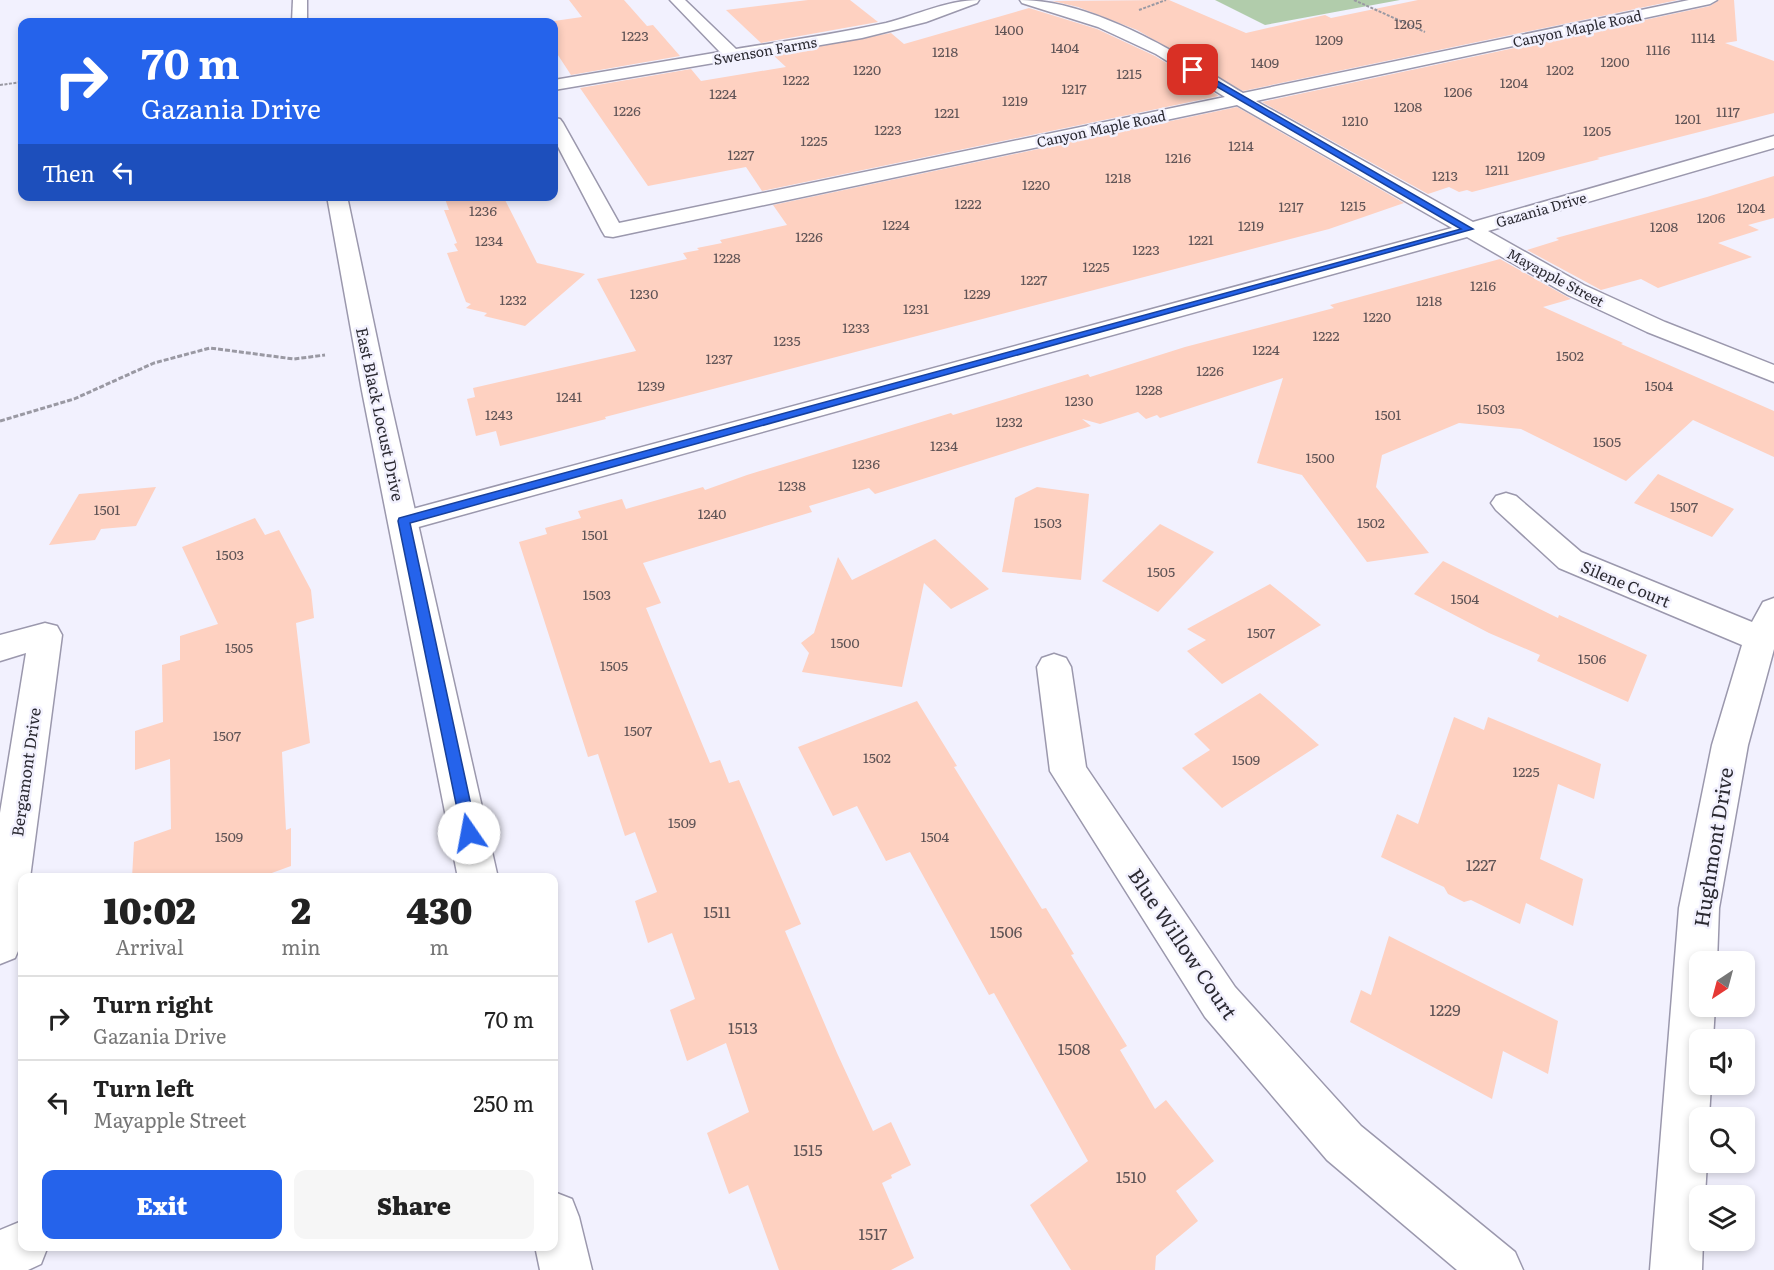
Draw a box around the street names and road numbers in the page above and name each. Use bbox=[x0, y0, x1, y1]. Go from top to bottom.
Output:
street label: Canyon Maple Road bbox=[1511, 4, 1644, 51]
street label: Swenson Farms bbox=[712, 31, 818, 69]
street label: Canyon Maple Road bbox=[1035, 104, 1168, 151]
street label: Gazania Drive bbox=[1493, 187, 1589, 231]
street label: Mayapple Street bbox=[1504, 243, 1608, 311]
street label: East Black Locust Drive bbox=[351, 325, 411, 503]
street label: Silene Court bbox=[1578, 553, 1675, 613]
street label: Bergamont Drive bbox=[4, 706, 46, 838]
street label: Hughmont Drive bbox=[1685, 765, 1739, 929]
street label: Blue Willow Court bbox=[1122, 861, 1246, 1025]

